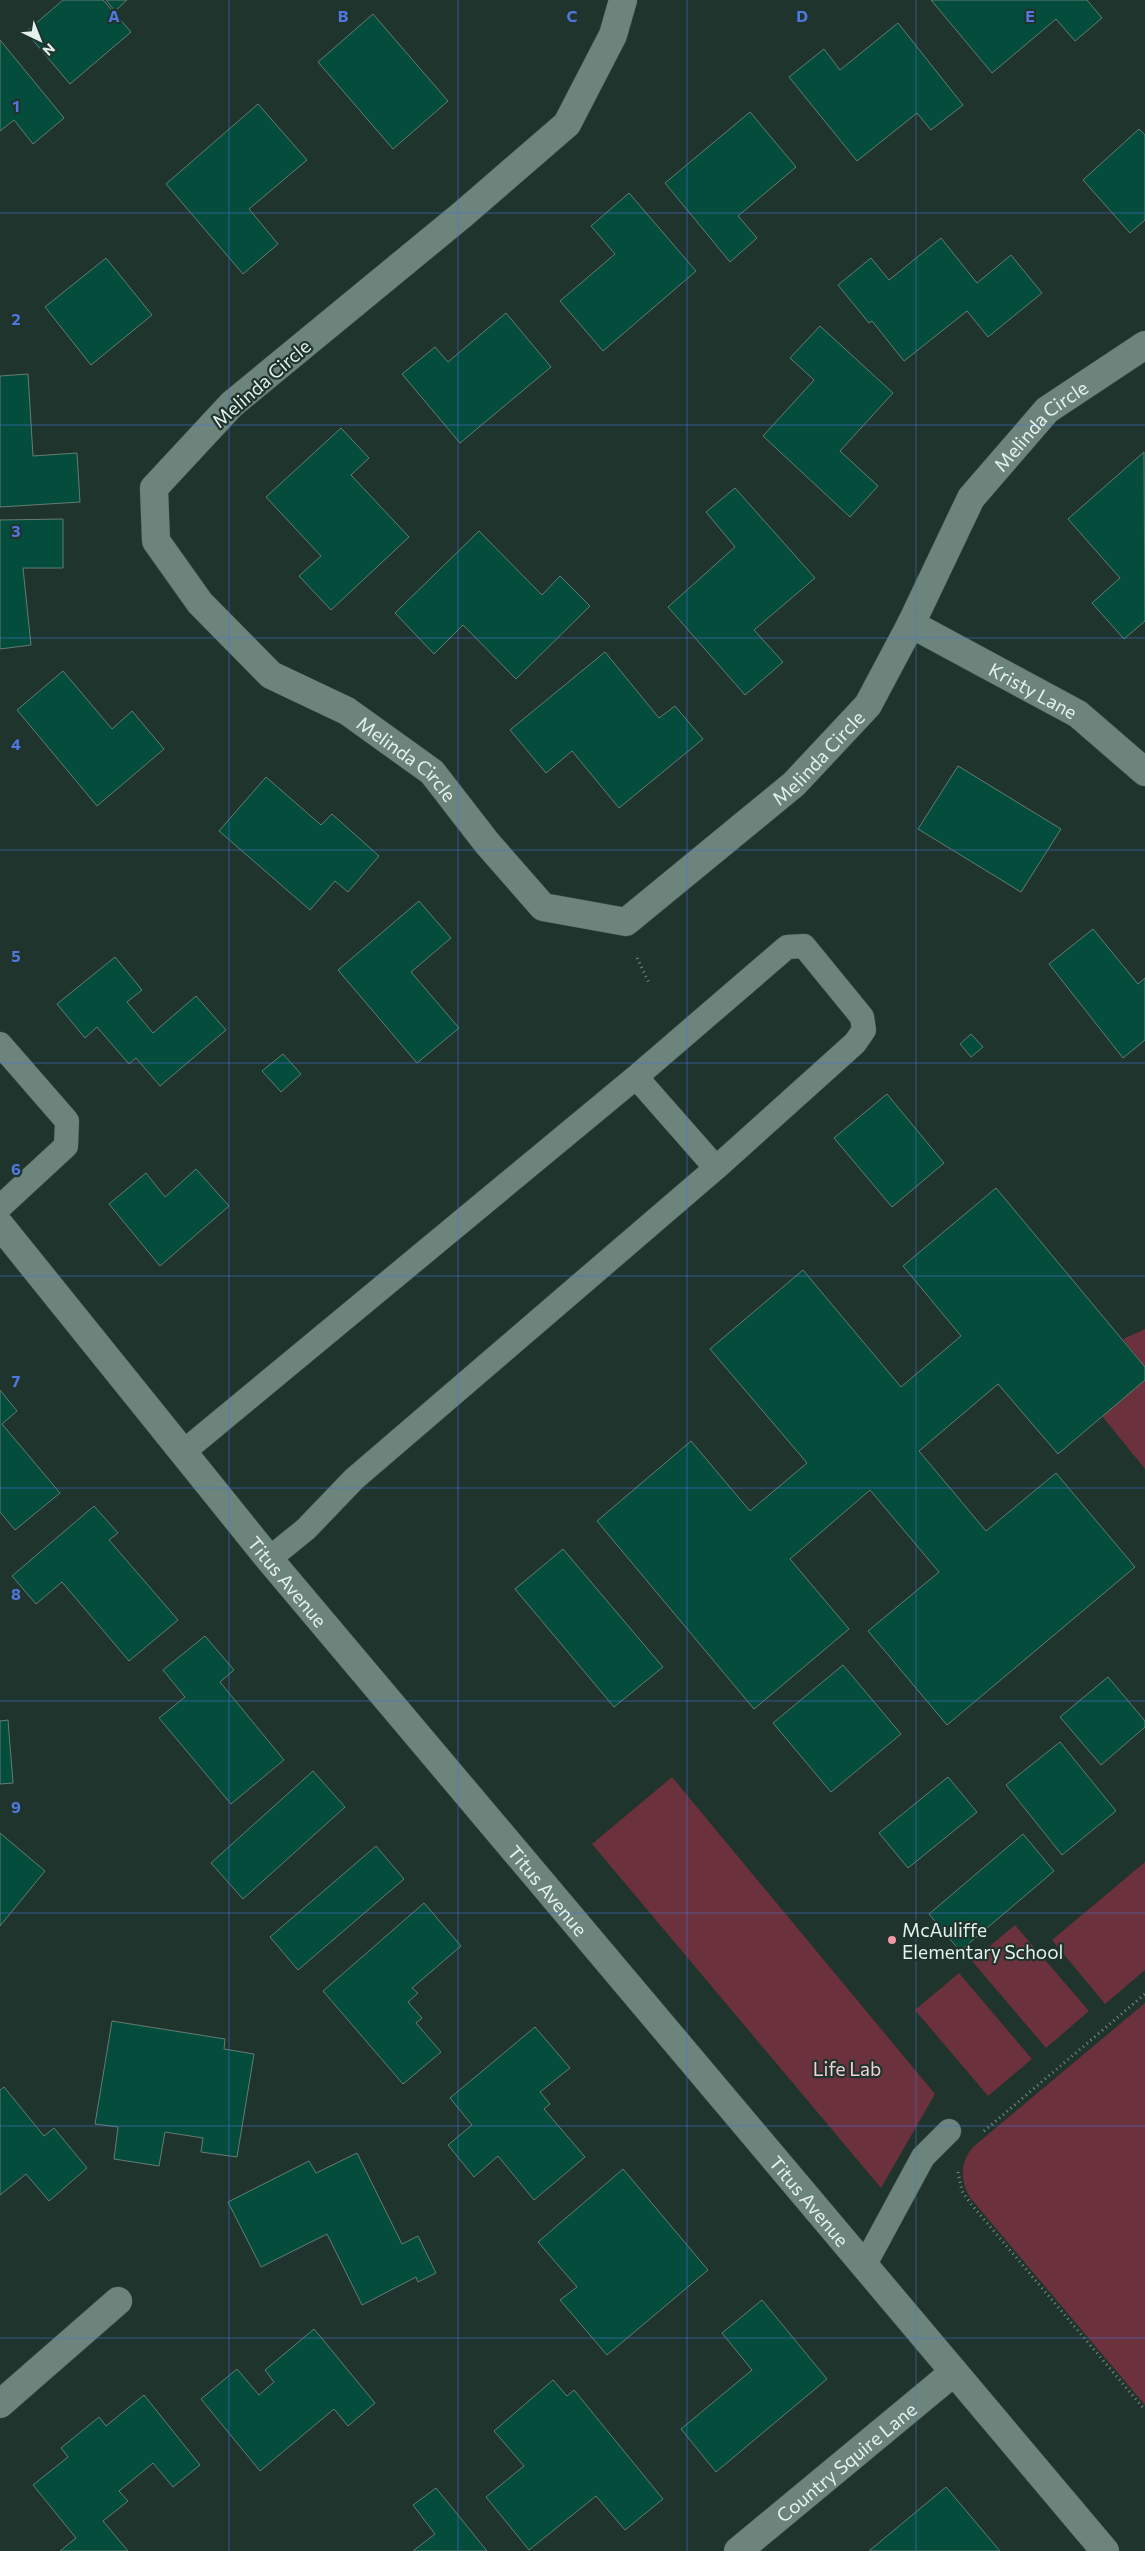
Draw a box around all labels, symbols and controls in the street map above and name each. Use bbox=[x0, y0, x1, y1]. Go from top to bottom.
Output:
text: A bbox=[108, 6, 120, 25]
text: B bbox=[338, 6, 349, 25]
text: C bbox=[567, 6, 578, 25]
text: D bbox=[796, 6, 808, 25]
text: E bbox=[1025, 6, 1035, 25]
north arrow bbox=[15, 15, 65, 65]
text: N bbox=[40, 40, 59, 60]
text: 1 bbox=[12, 96, 20, 115]
text: 2 bbox=[11, 309, 21, 328]
street label: Melinda Circle bbox=[207, 334, 315, 432]
street label: Melinda Circle bbox=[988, 375, 1092, 475]
text: 3 bbox=[11, 521, 21, 540]
street label: Kristy Lane bbox=[985, 657, 1081, 723]
street label: Melinda Circle bbox=[767, 705, 869, 809]
street label: Melinda Circle bbox=[353, 711, 462, 806]
text: 4 bbox=[11, 734, 21, 753]
text: 5 bbox=[11, 946, 21, 965]
text: 6 bbox=[11, 1159, 21, 1178]
text: 7 bbox=[12, 1371, 21, 1390]
street label: Titus Avenue bbox=[243, 1531, 332, 1631]
text: 8 bbox=[11, 1584, 21, 1603]
text: 9 bbox=[11, 1797, 21, 1816]
street label: Titus Avenue bbox=[504, 1840, 593, 1940]
place label: McAuliffe Elementary School bbox=[902, 1918, 1063, 1963]
marker: McAuliffe Elementary School bbox=[886, 1934, 898, 1946]
park label: Life Lab bbox=[813, 2057, 881, 2080]
street label: Titus Avenue bbox=[765, 2151, 854, 2251]
street label: Country Squire Lane bbox=[771, 2397, 921, 2526]

